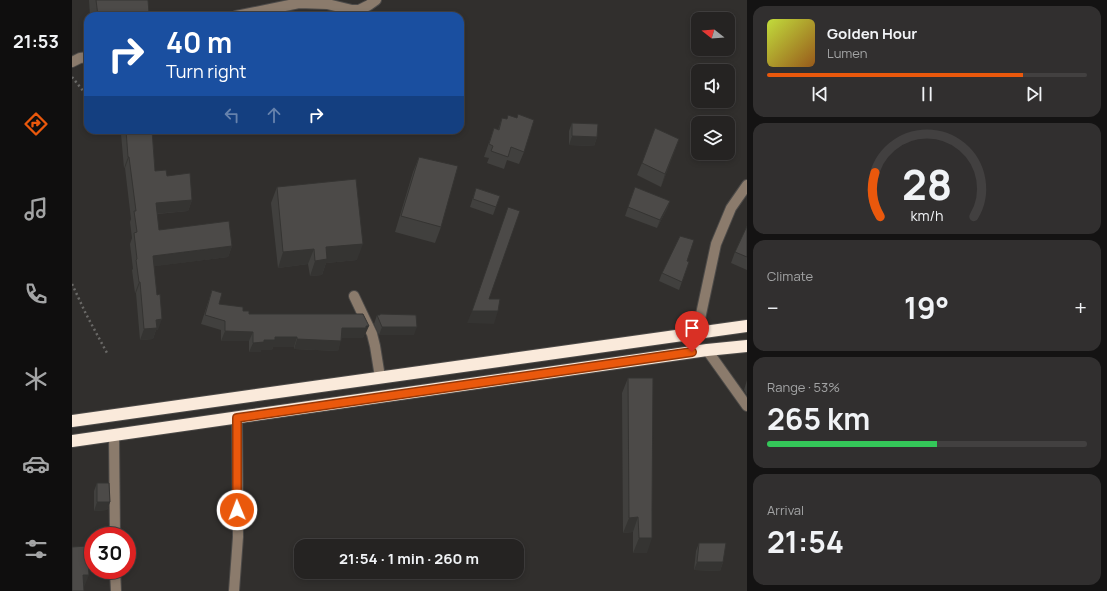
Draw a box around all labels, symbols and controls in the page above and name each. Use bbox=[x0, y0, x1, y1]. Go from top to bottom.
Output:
north arrow bbox=[691, 12, 735, 56]
map controls bbox=[691, 12, 735, 160]
text: 40 m bbox=[166, 23, 232, 61]
text: Golden Hour bbox=[827, 23, 917, 44]
icon: right bbox=[100, 28, 152, 80]
text: 21:53 bbox=[13, 29, 59, 53]
text: Lumen bbox=[827, 44, 867, 62]
text: Turn right bbox=[166, 59, 247, 83]
button: sound bbox=[691, 64, 735, 108]
icon: previous bbox=[809, 83, 831, 105]
icon: pause bbox=[916, 83, 938, 105]
icon: next bbox=[1023, 83, 1045, 105]
icon: left bbox=[221, 104, 243, 126]
icon: ahead bbox=[263, 104, 285, 126]
icon: right bbox=[305, 104, 327, 126]
icon: directions bbox=[22, 110, 50, 138]
button: layers bbox=[691, 116, 735, 160]
text: 28 bbox=[902, 155, 952, 211]
icon: music bbox=[22, 195, 50, 223]
text: km/h bbox=[910, 205, 944, 224]
text: Climate bbox=[767, 267, 813, 285]
icon: phone bbox=[22, 280, 50, 308]
text: 19° bbox=[904, 287, 949, 328]
text: − bbox=[767, 293, 779, 323]
text: + bbox=[1074, 293, 1087, 323]
pin bbox=[675, 311, 709, 352]
icon: arrive bbox=[681, 317, 703, 339]
icon: climate bbox=[22, 365, 50, 393]
text: Range · 53% bbox=[767, 378, 840, 396]
text: 265 km bbox=[767, 398, 870, 439]
icon: car bbox=[22, 450, 50, 478]
position arrow bbox=[216, 489, 258, 531]
text: Arrival bbox=[767, 501, 804, 519]
text: 21:54 bbox=[767, 521, 844, 562]
speed limit sign: 30 bbox=[84, 527, 136, 579]
icon: filters bbox=[22, 535, 50, 563]
text: 21:54 · 1 min · 260 m bbox=[339, 548, 479, 569]

